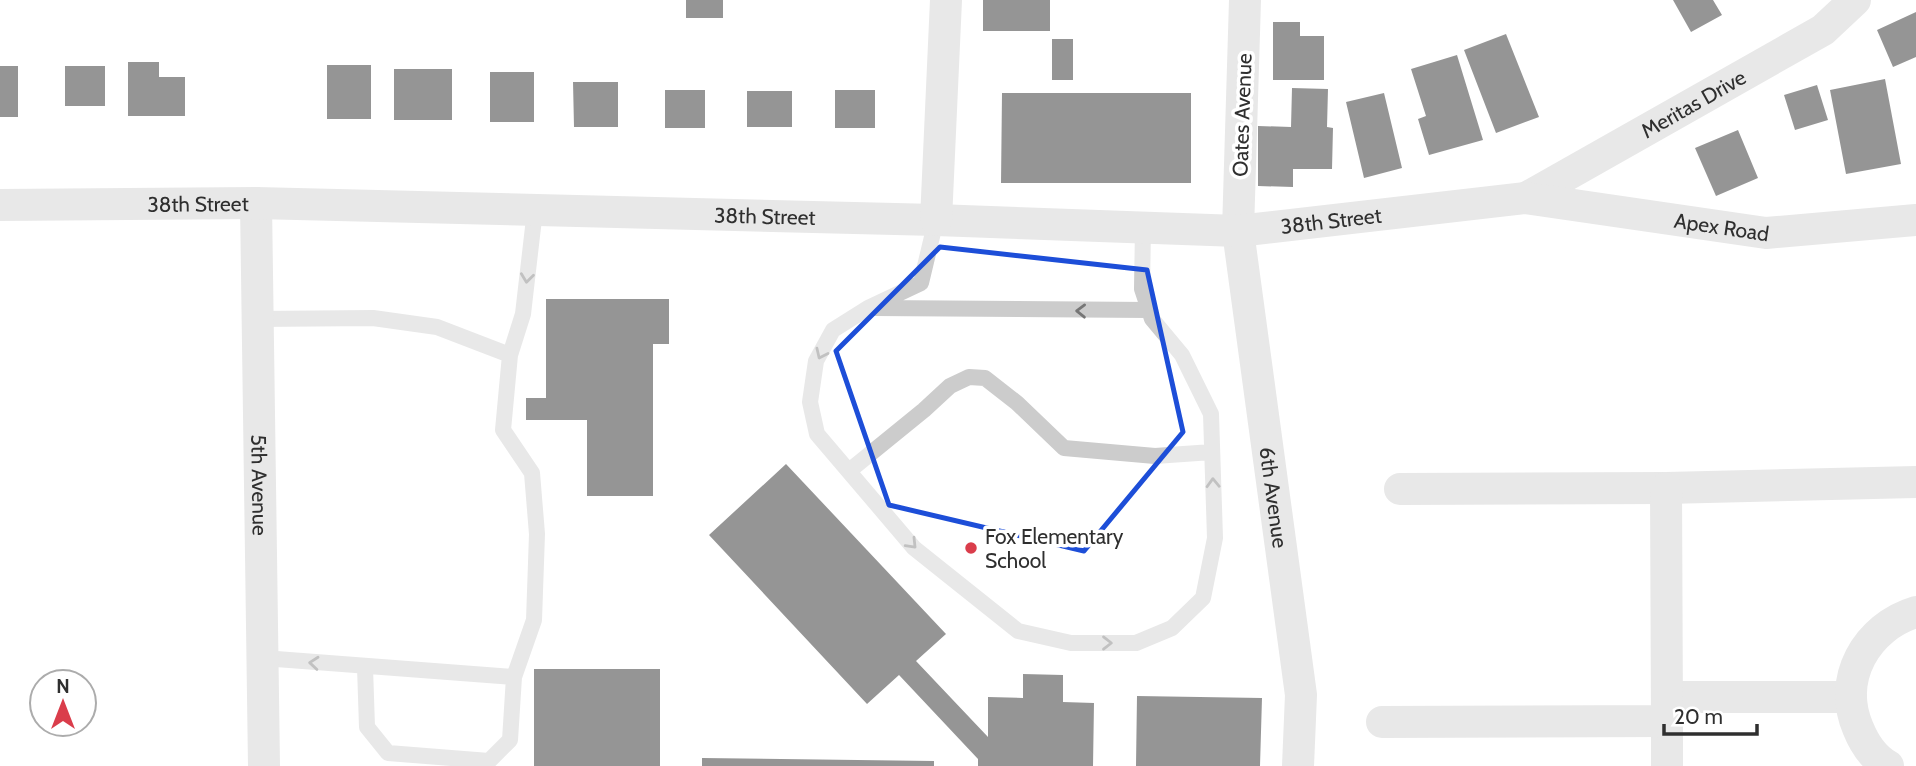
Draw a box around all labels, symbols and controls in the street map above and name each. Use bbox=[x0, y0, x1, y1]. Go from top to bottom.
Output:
street label: Oates Avenue bbox=[1227, 53, 1257, 177]
street label: Meritas Drive bbox=[1636, 64, 1750, 143]
street label: 38th Street bbox=[147, 191, 249, 216]
street label: 38th Street bbox=[714, 202, 816, 229]
street label: 38th Street bbox=[1279, 202, 1383, 239]
street label: Apex Road bbox=[1673, 207, 1771, 246]
one-way arrow bbox=[520, 272, 535, 284]
one-way arrow bbox=[1075, 303, 1085, 319]
one-way arrow bbox=[815, 347, 829, 359]
street label: 5th Avenue bbox=[247, 434, 273, 536]
street label: 6th Avenue bbox=[1255, 445, 1293, 550]
one-way arrow bbox=[1205, 477, 1221, 488]
place label: Fox Elementary School bbox=[985, 524, 1124, 573]
one-way arrow bbox=[903, 536, 916, 549]
marker: Fox Elementary School bbox=[963, 540, 979, 556]
one-way arrow bbox=[1102, 635, 1112, 651]
one-way arrow bbox=[308, 656, 319, 671]
north arrow bbox=[28, 668, 98, 738]
text: N bbox=[56, 675, 70, 698]
scale bar bbox=[1664, 692, 1757, 736]
text: 20 m bbox=[1674, 704, 1723, 729]

